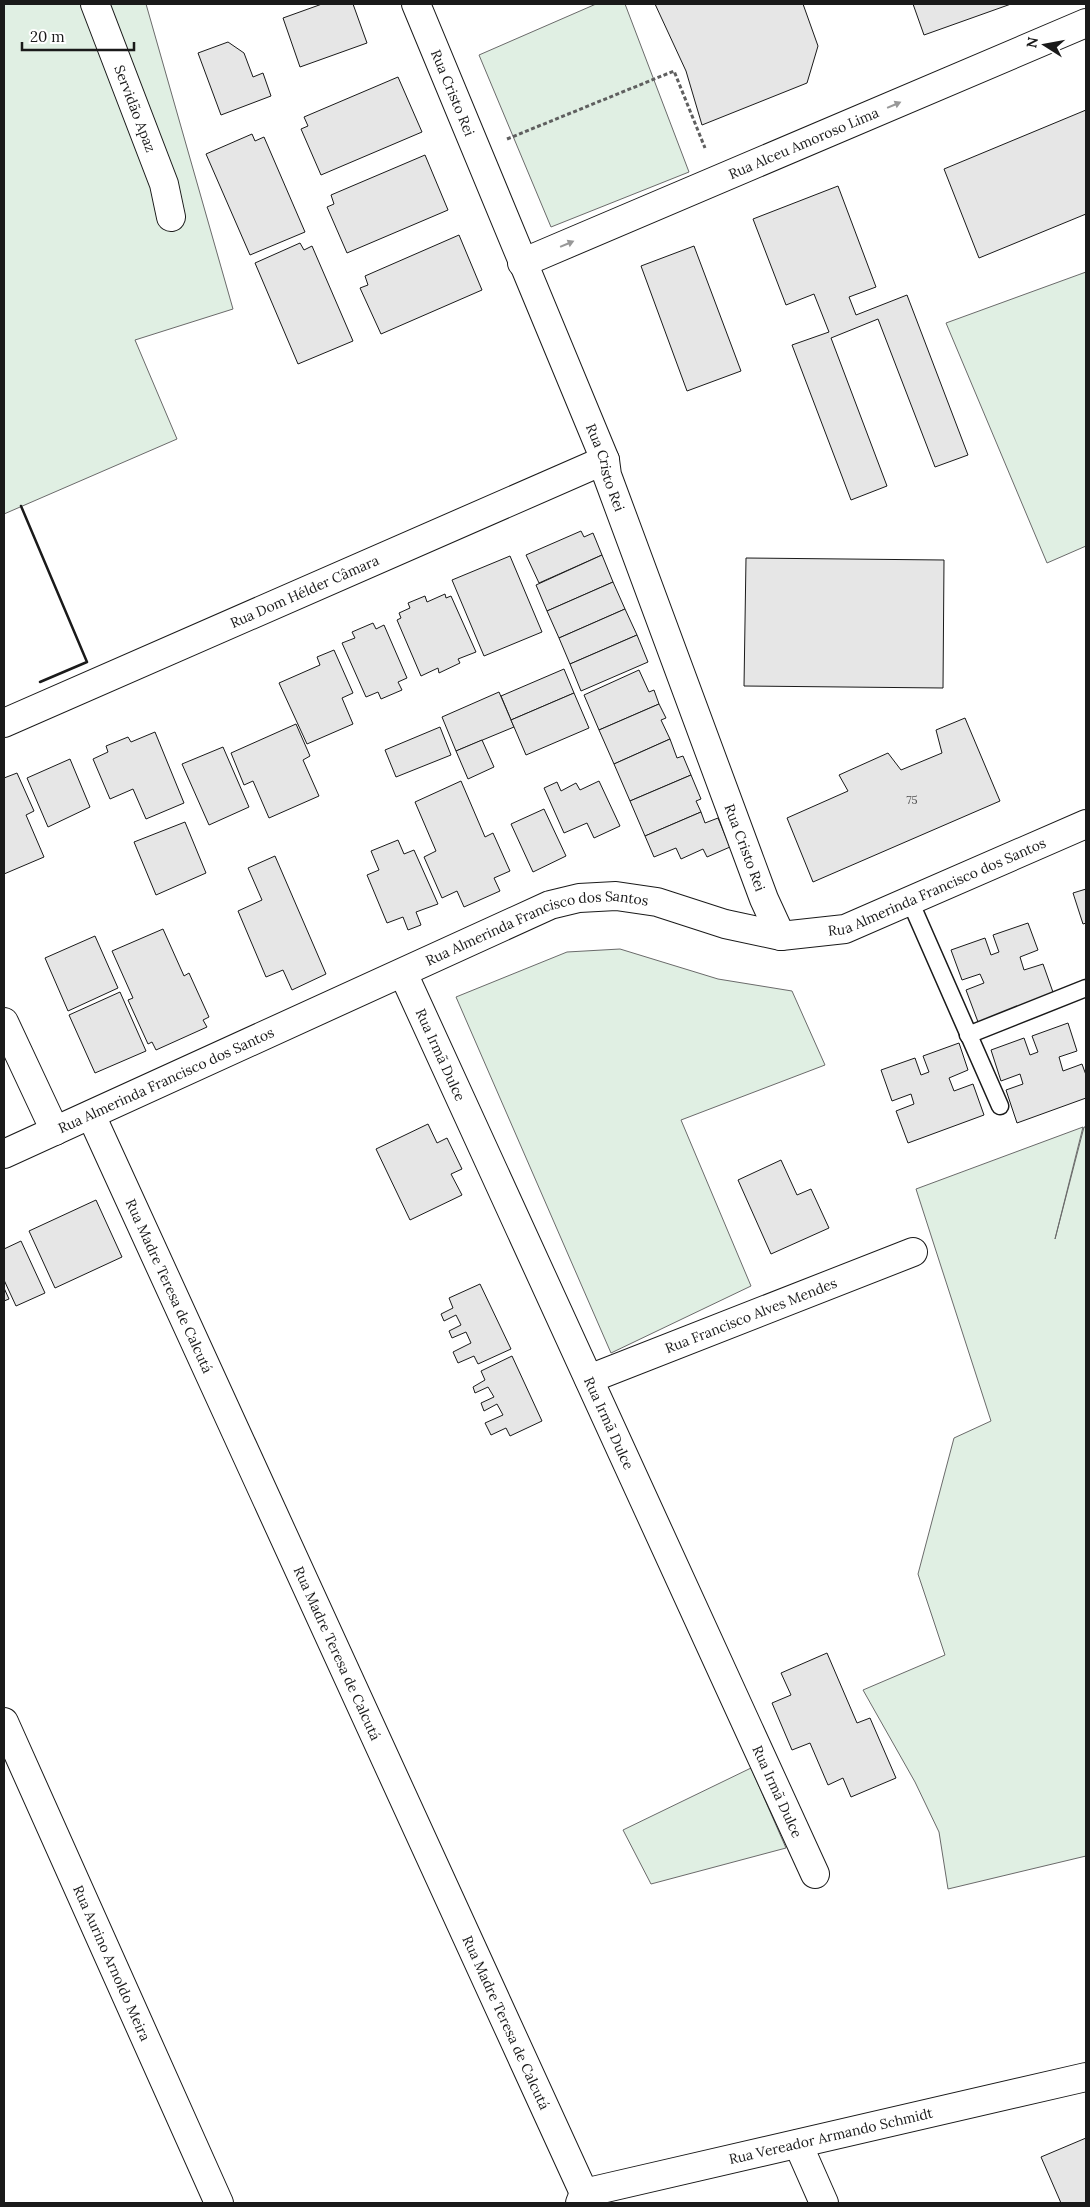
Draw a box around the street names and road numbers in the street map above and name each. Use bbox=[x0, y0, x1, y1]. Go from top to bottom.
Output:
street label: Rua Cristo Rei bbox=[427, 47, 479, 139]
street label: Servidão Apaz bbox=[110, 63, 160, 155]
street label: Rua Alceu Amoroso Lima bbox=[726, 103, 881, 183]
street label: Rua Cristo Rei bbox=[582, 421, 629, 514]
street label: Rua Dom Hélder Câmara bbox=[227, 551, 382, 632]
street label: Rua Cristo Rei bbox=[721, 801, 769, 894]
street label: Rua Almerinda Francisco dos Santos bbox=[827, 834, 1049, 940]
street label: Rua Almerinda Francisco dos Santos bbox=[423, 887, 650, 970]
street label: Rua Irmã Dulce bbox=[411, 1006, 470, 1104]
street label: Rua Almerinda Francisco dos Santos bbox=[55, 1023, 277, 1137]
street label: Rua Madre Teresa de Calcutá bbox=[122, 1196, 217, 1376]
street label: Rua Francisco Alves Mendes bbox=[662, 1274, 840, 1357]
street label: Rua Irmã Dulce bbox=[580, 1374, 638, 1473]
street label: Rua Madre Teresa de Calcutá bbox=[290, 1563, 385, 1743]
street label: Rua Irmã Dulce bbox=[748, 1742, 806, 1841]
street label: Rua Aurino Arnoldo Meira bbox=[69, 1882, 154, 2044]
street label: Rua Madre Teresa de Calcutá bbox=[458, 1933, 554, 2113]
street label: Rua Vereador Armando Schmidt bbox=[727, 2104, 935, 2168]

